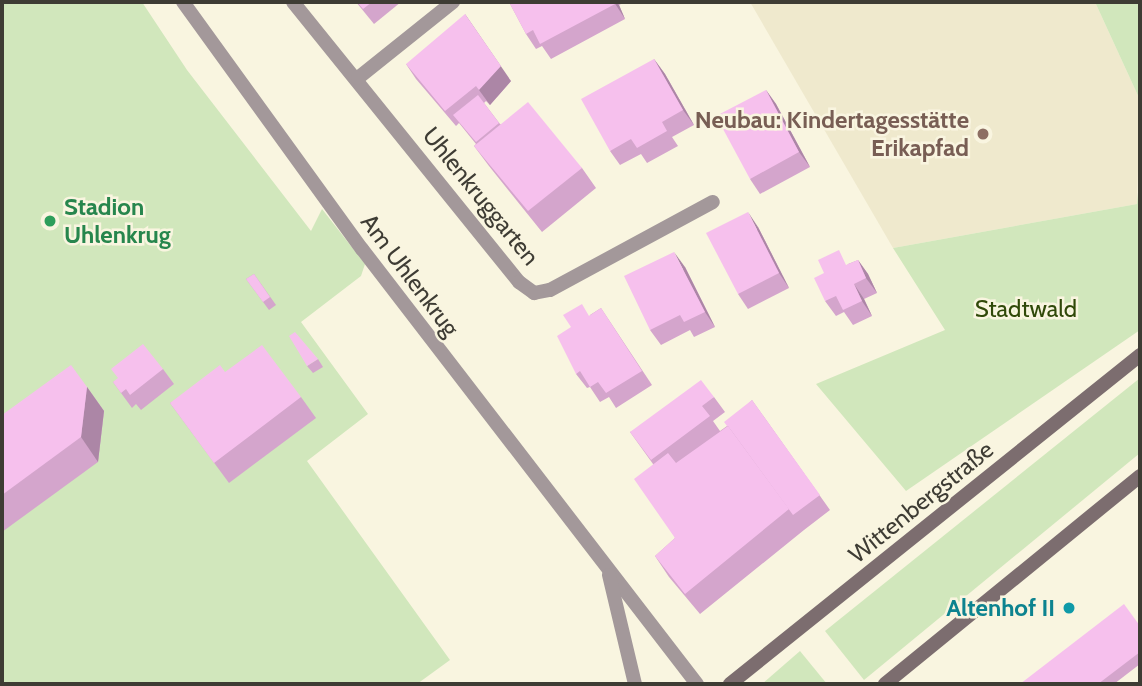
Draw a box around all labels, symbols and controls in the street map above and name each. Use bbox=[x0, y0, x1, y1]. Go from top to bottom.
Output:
place label: Neubau: Kindertagesstätte Erikapfad bbox=[695, 106, 969, 162]
street label: Uhlenkruggarten bbox=[417, 121, 545, 271]
marker: Neubau: Kindertagesstätte Erikapfad bbox=[975, 126, 991, 142]
place label: Stadion Uhlenkrug bbox=[64, 193, 171, 249]
street label: Am Uhlenkrug bbox=[355, 208, 465, 342]
marker: Stadion Uhlenkrug bbox=[42, 213, 58, 229]
park label: Stadtwald bbox=[975, 295, 1077, 323]
street label: Wittenbergstraße bbox=[843, 435, 999, 569]
place label: Altenhof II bbox=[946, 594, 1055, 622]
marker: Altenhof II bbox=[1061, 600, 1077, 616]

